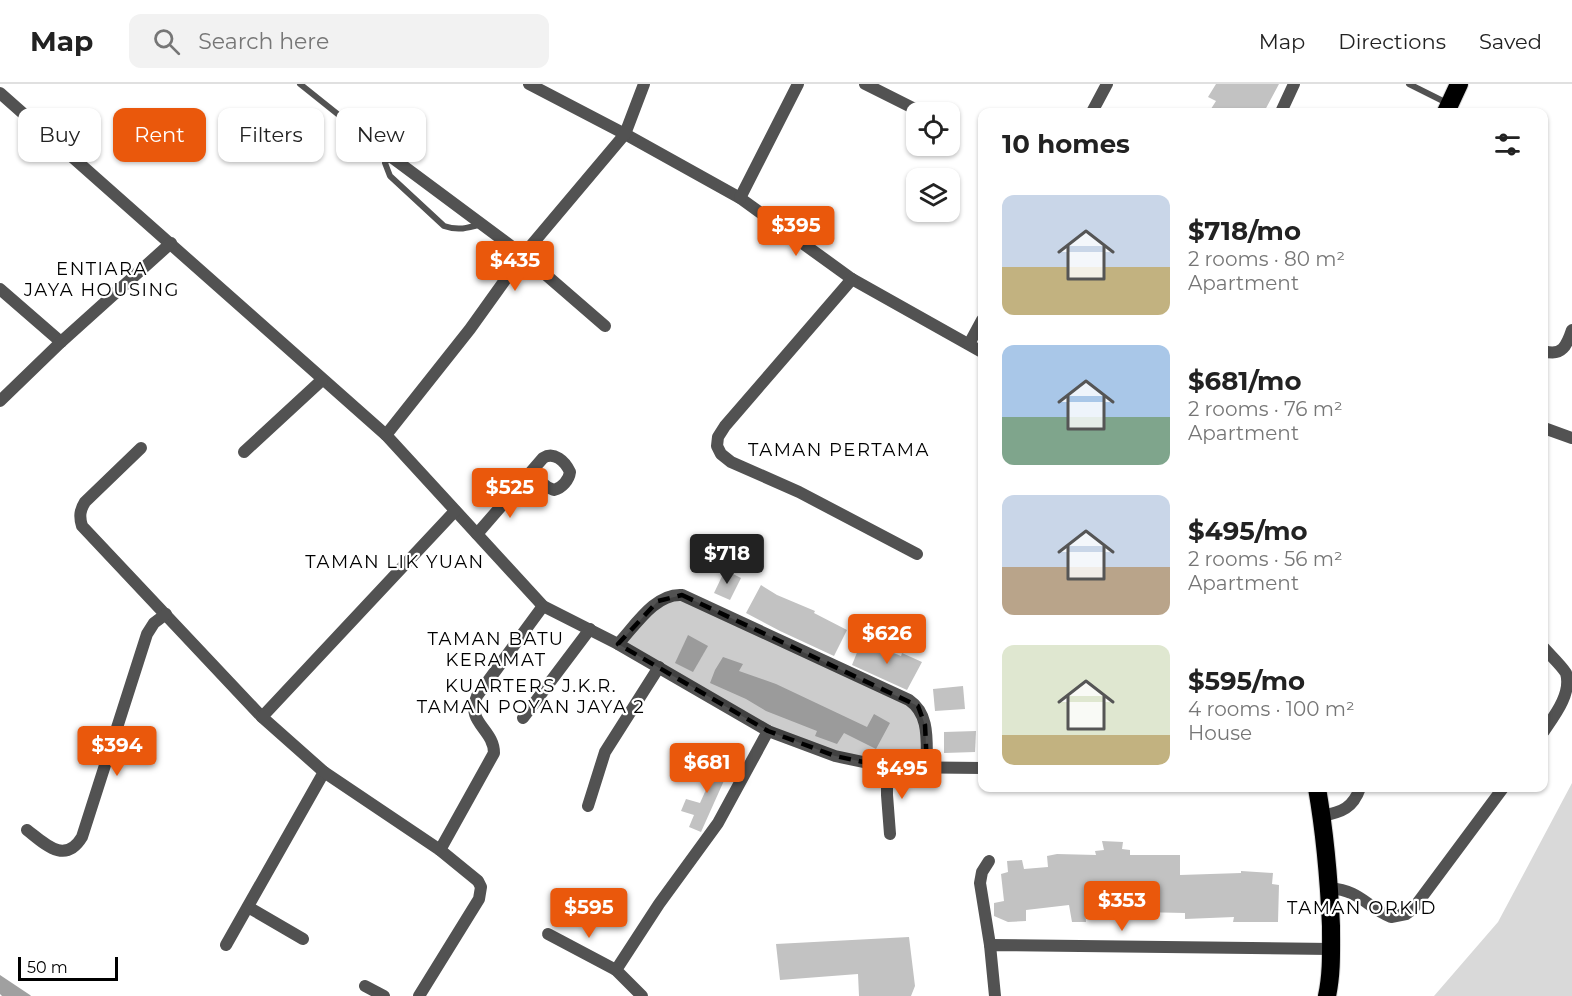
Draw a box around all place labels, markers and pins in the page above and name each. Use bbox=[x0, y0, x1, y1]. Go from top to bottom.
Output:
pin: $395 bbox=[760, 206, 832, 257]
pin: $435 bbox=[479, 241, 551, 292]
pin: $525 bbox=[474, 468, 546, 519]
pin: $718 bbox=[691, 534, 763, 585]
pin: $626 bbox=[851, 614, 923, 665]
pin: $394 bbox=[81, 726, 153, 777]
pin: $681 bbox=[671, 743, 743, 794]
pin: $495 bbox=[866, 749, 938, 800]
pin: $353 bbox=[1086, 881, 1158, 932]
pin: $595 bbox=[553, 888, 625, 939]

